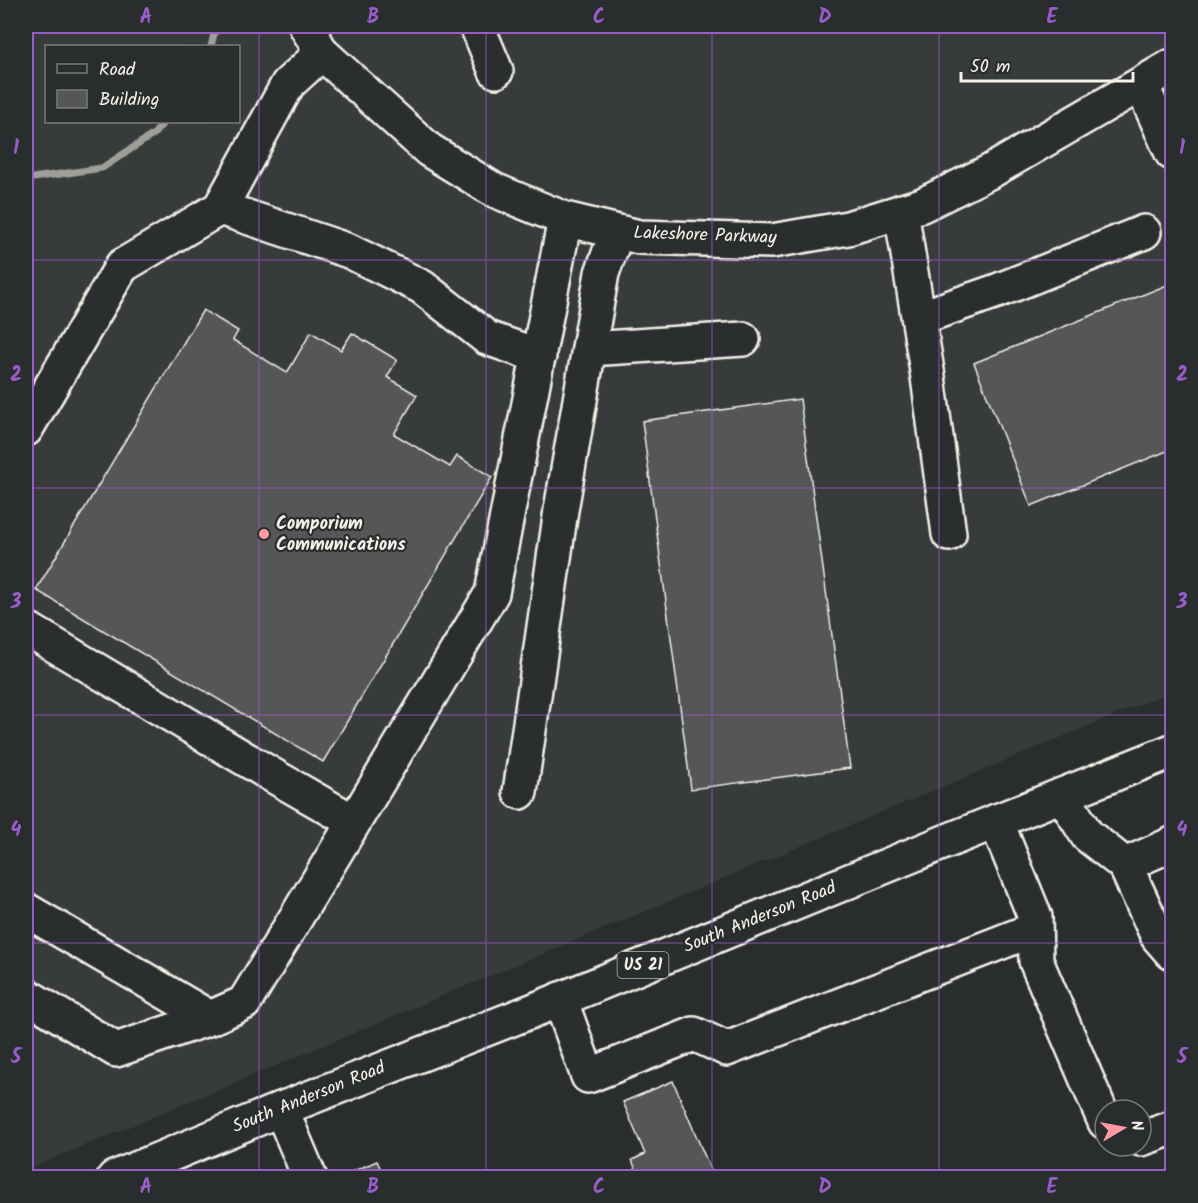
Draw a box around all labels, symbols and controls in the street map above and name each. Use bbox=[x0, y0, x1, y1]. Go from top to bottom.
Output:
text: A bbox=[140, 2, 152, 34]
text: B bbox=[367, 2, 379, 34]
text: C bbox=[593, 2, 605, 34]
text: D bbox=[818, 2, 832, 34]
text: E bbox=[1046, 2, 1058, 34]
legend bbox=[45, 45, 240, 123]
scale bar bbox=[961, 45, 1134, 83]
text: 50 m bbox=[970, 53, 1010, 82]
text: Road bbox=[99, 56, 136, 85]
text: Building bbox=[99, 86, 159, 115]
text: 1 bbox=[13, 133, 19, 165]
text: 1 bbox=[1179, 133, 1185, 165]
street label: Lakeshore Parkway bbox=[633, 219, 778, 253]
text: 2 bbox=[10, 360, 22, 392]
text: 2 bbox=[1176, 360, 1188, 392]
place label: Comporium Communications bbox=[276, 510, 406, 560]
marker: Comporium Communications bbox=[257, 527, 271, 541]
text: 3 bbox=[10, 587, 22, 619]
text: 3 bbox=[1176, 587, 1188, 619]
text: 4 bbox=[11, 815, 22, 847]
text: 4 bbox=[1177, 815, 1188, 847]
street label: South Anderson Road bbox=[679, 874, 842, 962]
road number: US 21 bbox=[618, 952, 668, 978]
text: 5 bbox=[10, 1042, 23, 1074]
text: 5 bbox=[1176, 1042, 1189, 1074]
street label: South Anderson Road bbox=[228, 1054, 391, 1142]
north arrow bbox=[1093, 1098, 1153, 1158]
text: N bbox=[1123, 1119, 1149, 1133]
text: A bbox=[140, 1172, 152, 1203]
text: B bbox=[367, 1172, 379, 1203]
text: C bbox=[593, 1172, 605, 1203]
text: D bbox=[818, 1172, 832, 1203]
text: E bbox=[1046, 1172, 1058, 1203]

